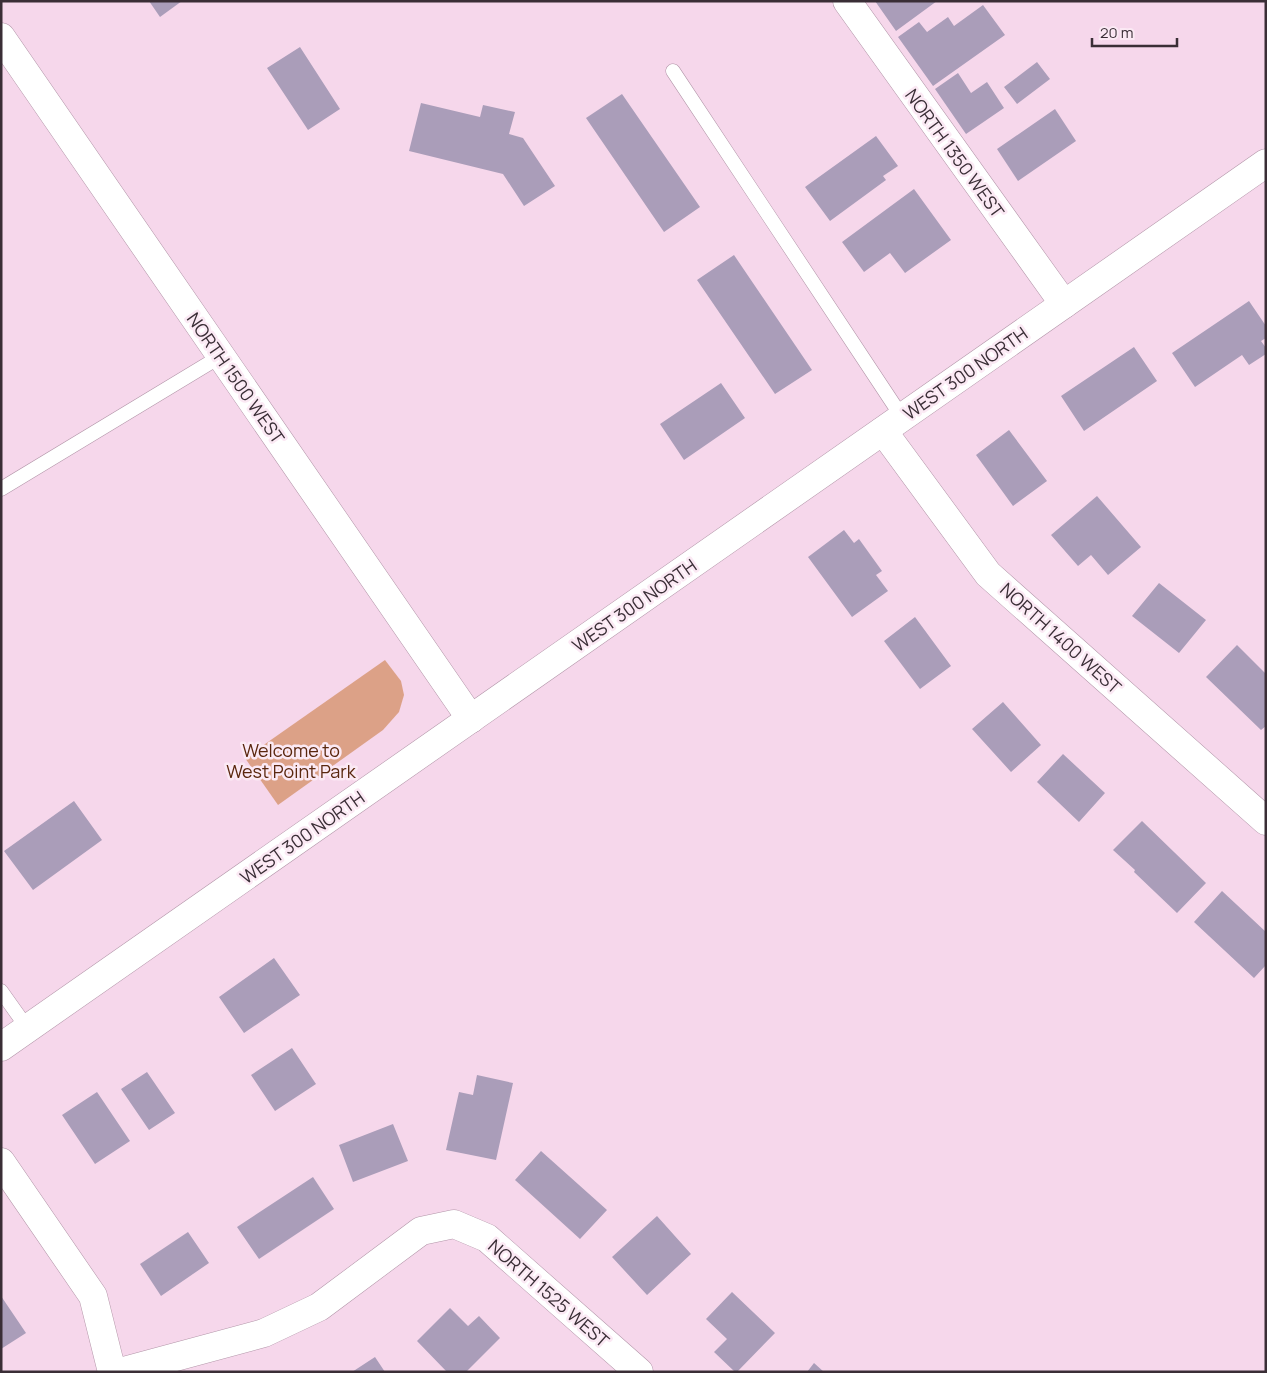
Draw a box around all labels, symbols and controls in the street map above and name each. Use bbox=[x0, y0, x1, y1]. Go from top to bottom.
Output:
scale bar bbox=[1092, 15, 1177, 47]
text: 20 m bbox=[1100, 22, 1133, 43]
street label: NORTH 1350 WEST bbox=[900, 84, 1010, 222]
street label: NORTH 1500 WEST bbox=[182, 308, 290, 448]
street label: WEST 300 NORTH bbox=[898, 321, 1032, 425]
street label: WEST 300 NORTH bbox=[567, 553, 701, 657]
street label: NORTH 1400 WEST bbox=[995, 577, 1127, 699]
park label: Welcome to West Point Park bbox=[226, 738, 357, 783]
street label: WEST 300 NORTH bbox=[235, 785, 369, 889]
street label: NORTH 1525 WEST bbox=[483, 1234, 615, 1352]

